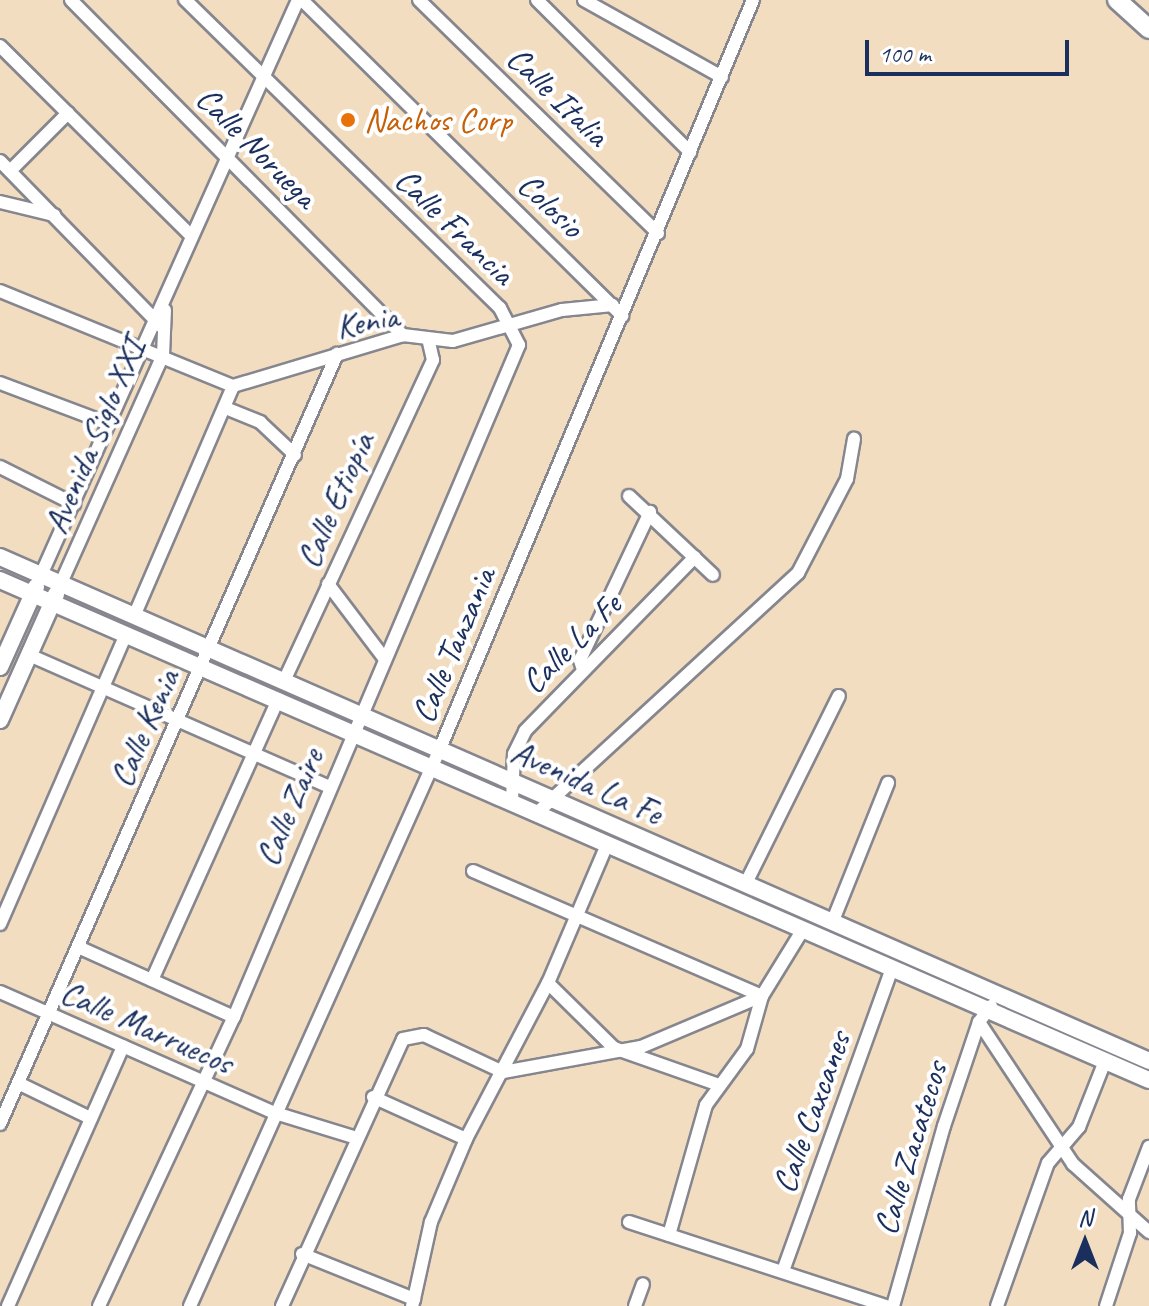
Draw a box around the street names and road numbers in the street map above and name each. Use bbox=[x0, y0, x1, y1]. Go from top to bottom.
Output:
street label: Calle Italia bbox=[498, 37, 618, 155]
street label: Calle Noruega bbox=[187, 77, 327, 217]
street label: Calle Francia bbox=[386, 159, 524, 293]
street label: Colosio bbox=[510, 164, 592, 246]
street label: Kenia bbox=[333, 295, 401, 347]
street label: Avenida Siglo XXI bbox=[35, 333, 153, 539]
street label: Calle Etiopía bbox=[287, 426, 383, 574]
street label: Calle Tanzania bbox=[402, 561, 504, 729]
street label: Calle La Fe bbox=[512, 584, 630, 702]
street label: Calle Kenia bbox=[100, 663, 188, 793]
street label: Avenida La Fe bbox=[506, 731, 668, 833]
street label: Calle Zaire bbox=[246, 742, 332, 872]
street label: Calle Marruecos bbox=[54, 971, 240, 1083]
street label: Calle Caxcanes bbox=[763, 1026, 859, 1198]
street label: Calle Zacatecos bbox=[864, 1057, 956, 1239]

